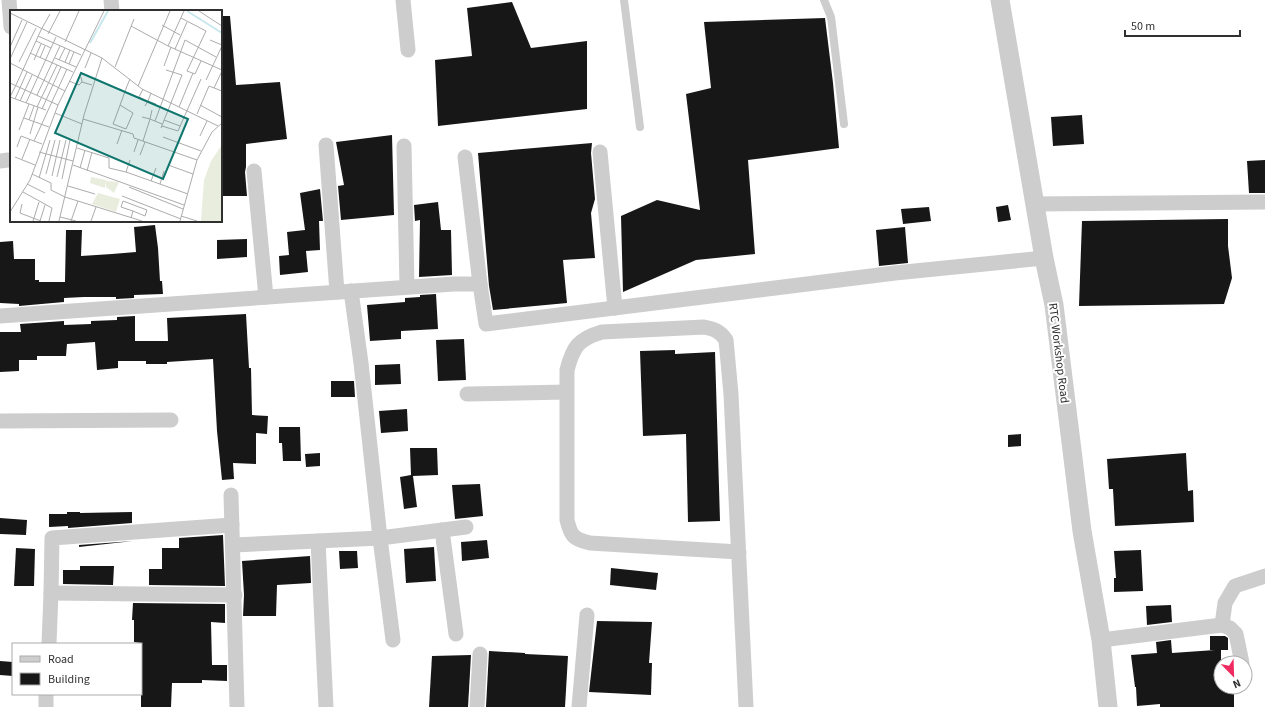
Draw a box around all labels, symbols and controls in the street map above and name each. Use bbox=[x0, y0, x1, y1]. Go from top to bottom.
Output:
inset map bbox=[10, 10, 222, 222]
scale bar bbox=[1125, 12, 1240, 38]
text: 50 m bbox=[1131, 18, 1155, 35]
street label: RTC Workshop Road bbox=[1044, 302, 1073, 404]
legend bbox=[12, 643, 142, 695]
text: Road bbox=[48, 651, 74, 668]
north arrow bbox=[1213, 655, 1253, 695]
text: Building bbox=[48, 671, 90, 688]
text: N bbox=[1230, 675, 1243, 692]

